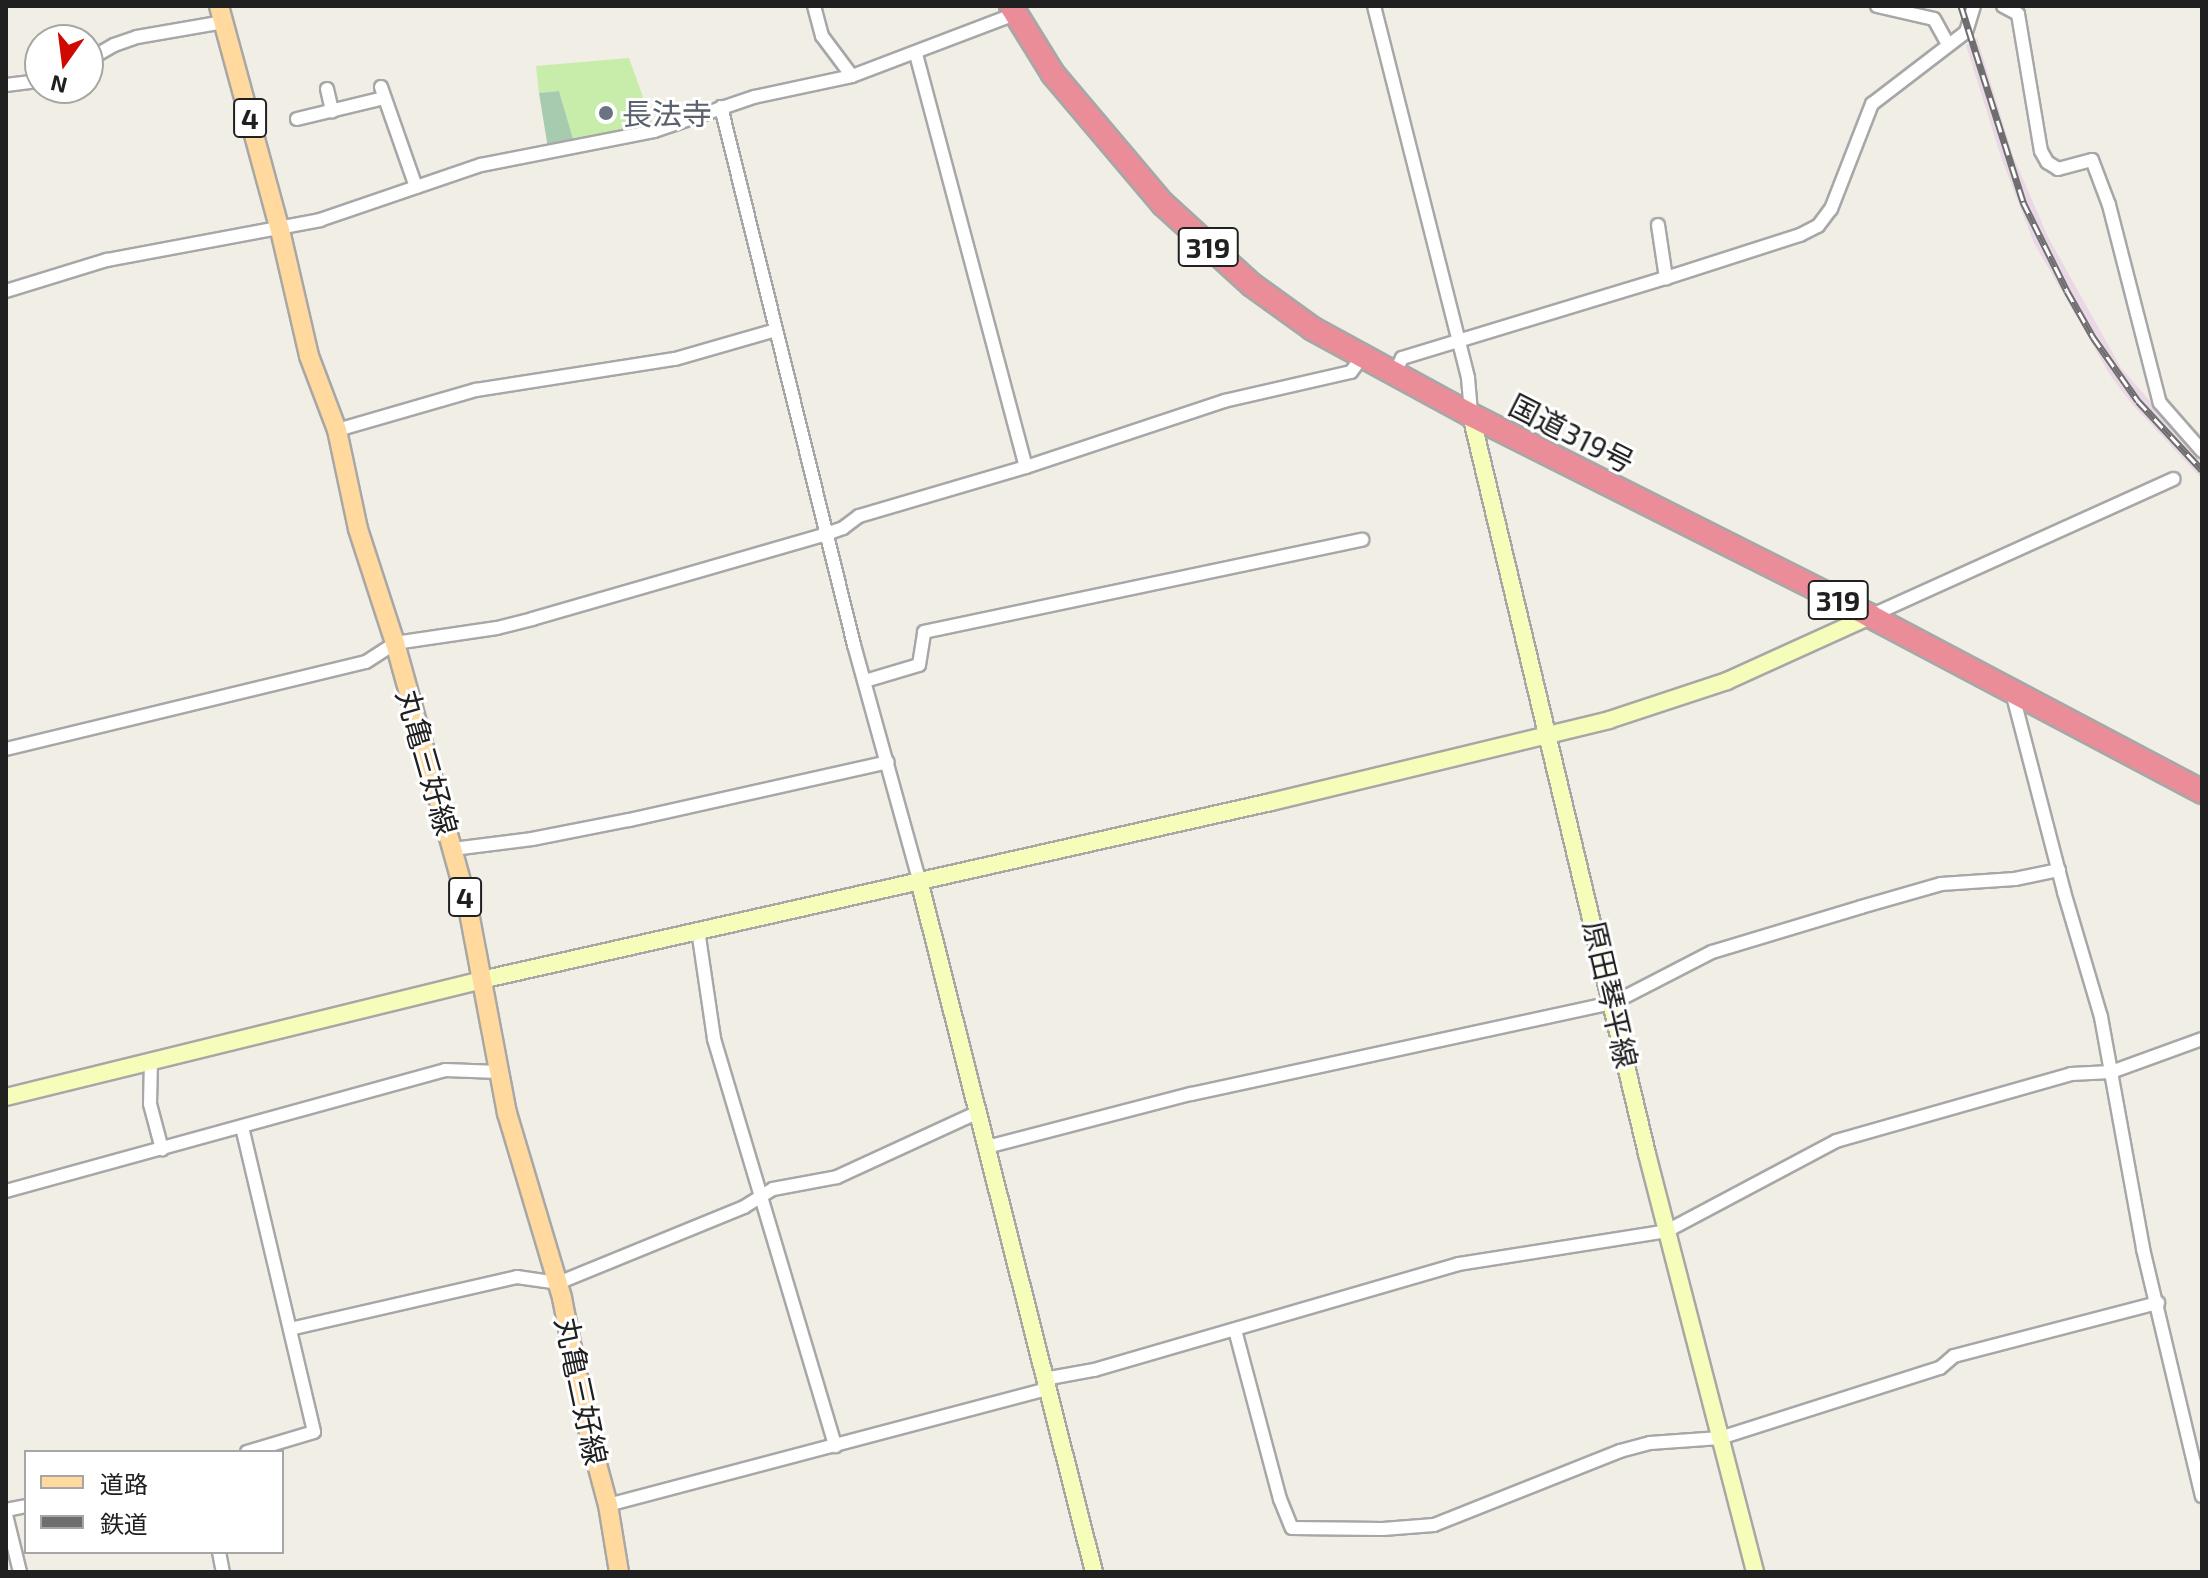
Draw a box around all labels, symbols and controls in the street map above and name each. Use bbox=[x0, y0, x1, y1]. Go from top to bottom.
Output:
north arrow bbox=[24, 24, 104, 104]
text: N bbox=[48, 71, 70, 100]
road number: 4 bbox=[232, 94, 268, 142]
place label: 長法寺 bbox=[622, 95, 712, 131]
marker: 長法寺 bbox=[597, 104, 615, 122]
road number: 319 bbox=[1176, 223, 1240, 271]
street label: 国道319号 bbox=[1503, 386, 1641, 480]
road number: 319 bbox=[1806, 576, 1870, 624]
street label: 丸亀三好線 bbox=[390, 685, 466, 839]
road number: 4 bbox=[447, 873, 483, 921]
street label: 原田琴平線 bbox=[1577, 917, 1645, 1071]
street label: 丸亀三好線 bbox=[549, 1314, 615, 1468]
legend bbox=[24, 1450, 284, 1554]
text: 道路 bbox=[100, 1469, 148, 1498]
text: 鉄道 bbox=[100, 1509, 148, 1538]

